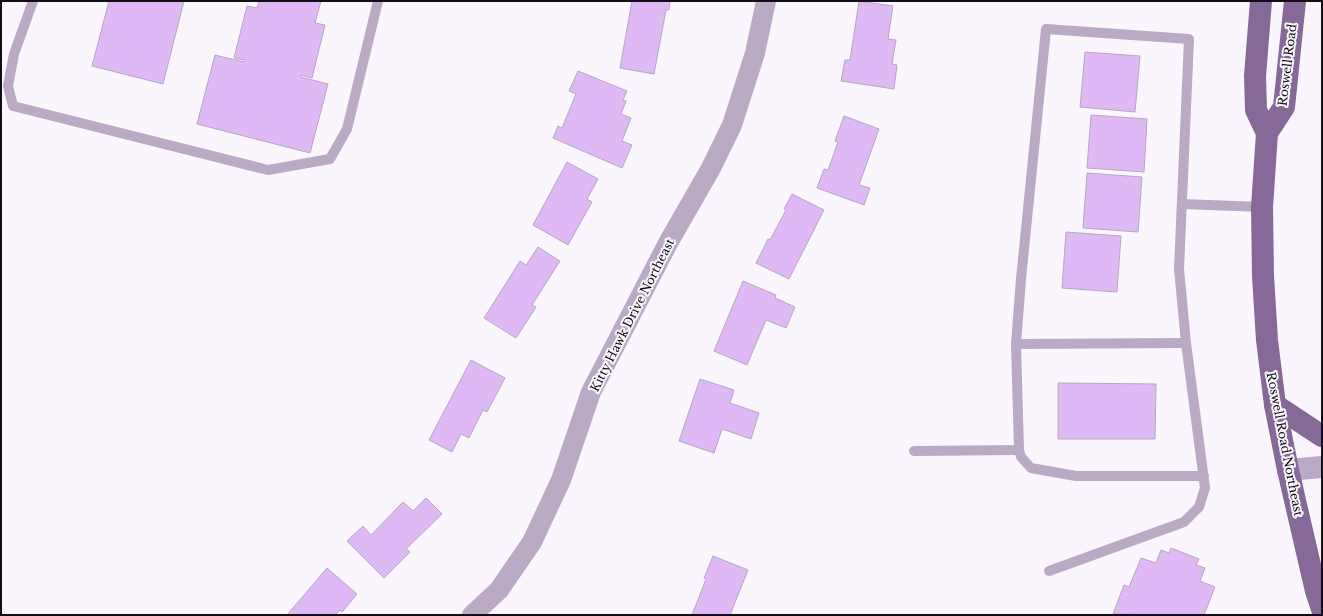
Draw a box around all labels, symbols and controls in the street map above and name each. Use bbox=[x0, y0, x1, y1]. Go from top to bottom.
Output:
street label: Roswell Road bbox=[1275, 23, 1299, 107]
street label: Kitty Hawk Drive Northeast bbox=[587, 236, 677, 394]
street label: Roswell Road Northeast bbox=[1264, 371, 1306, 518]

